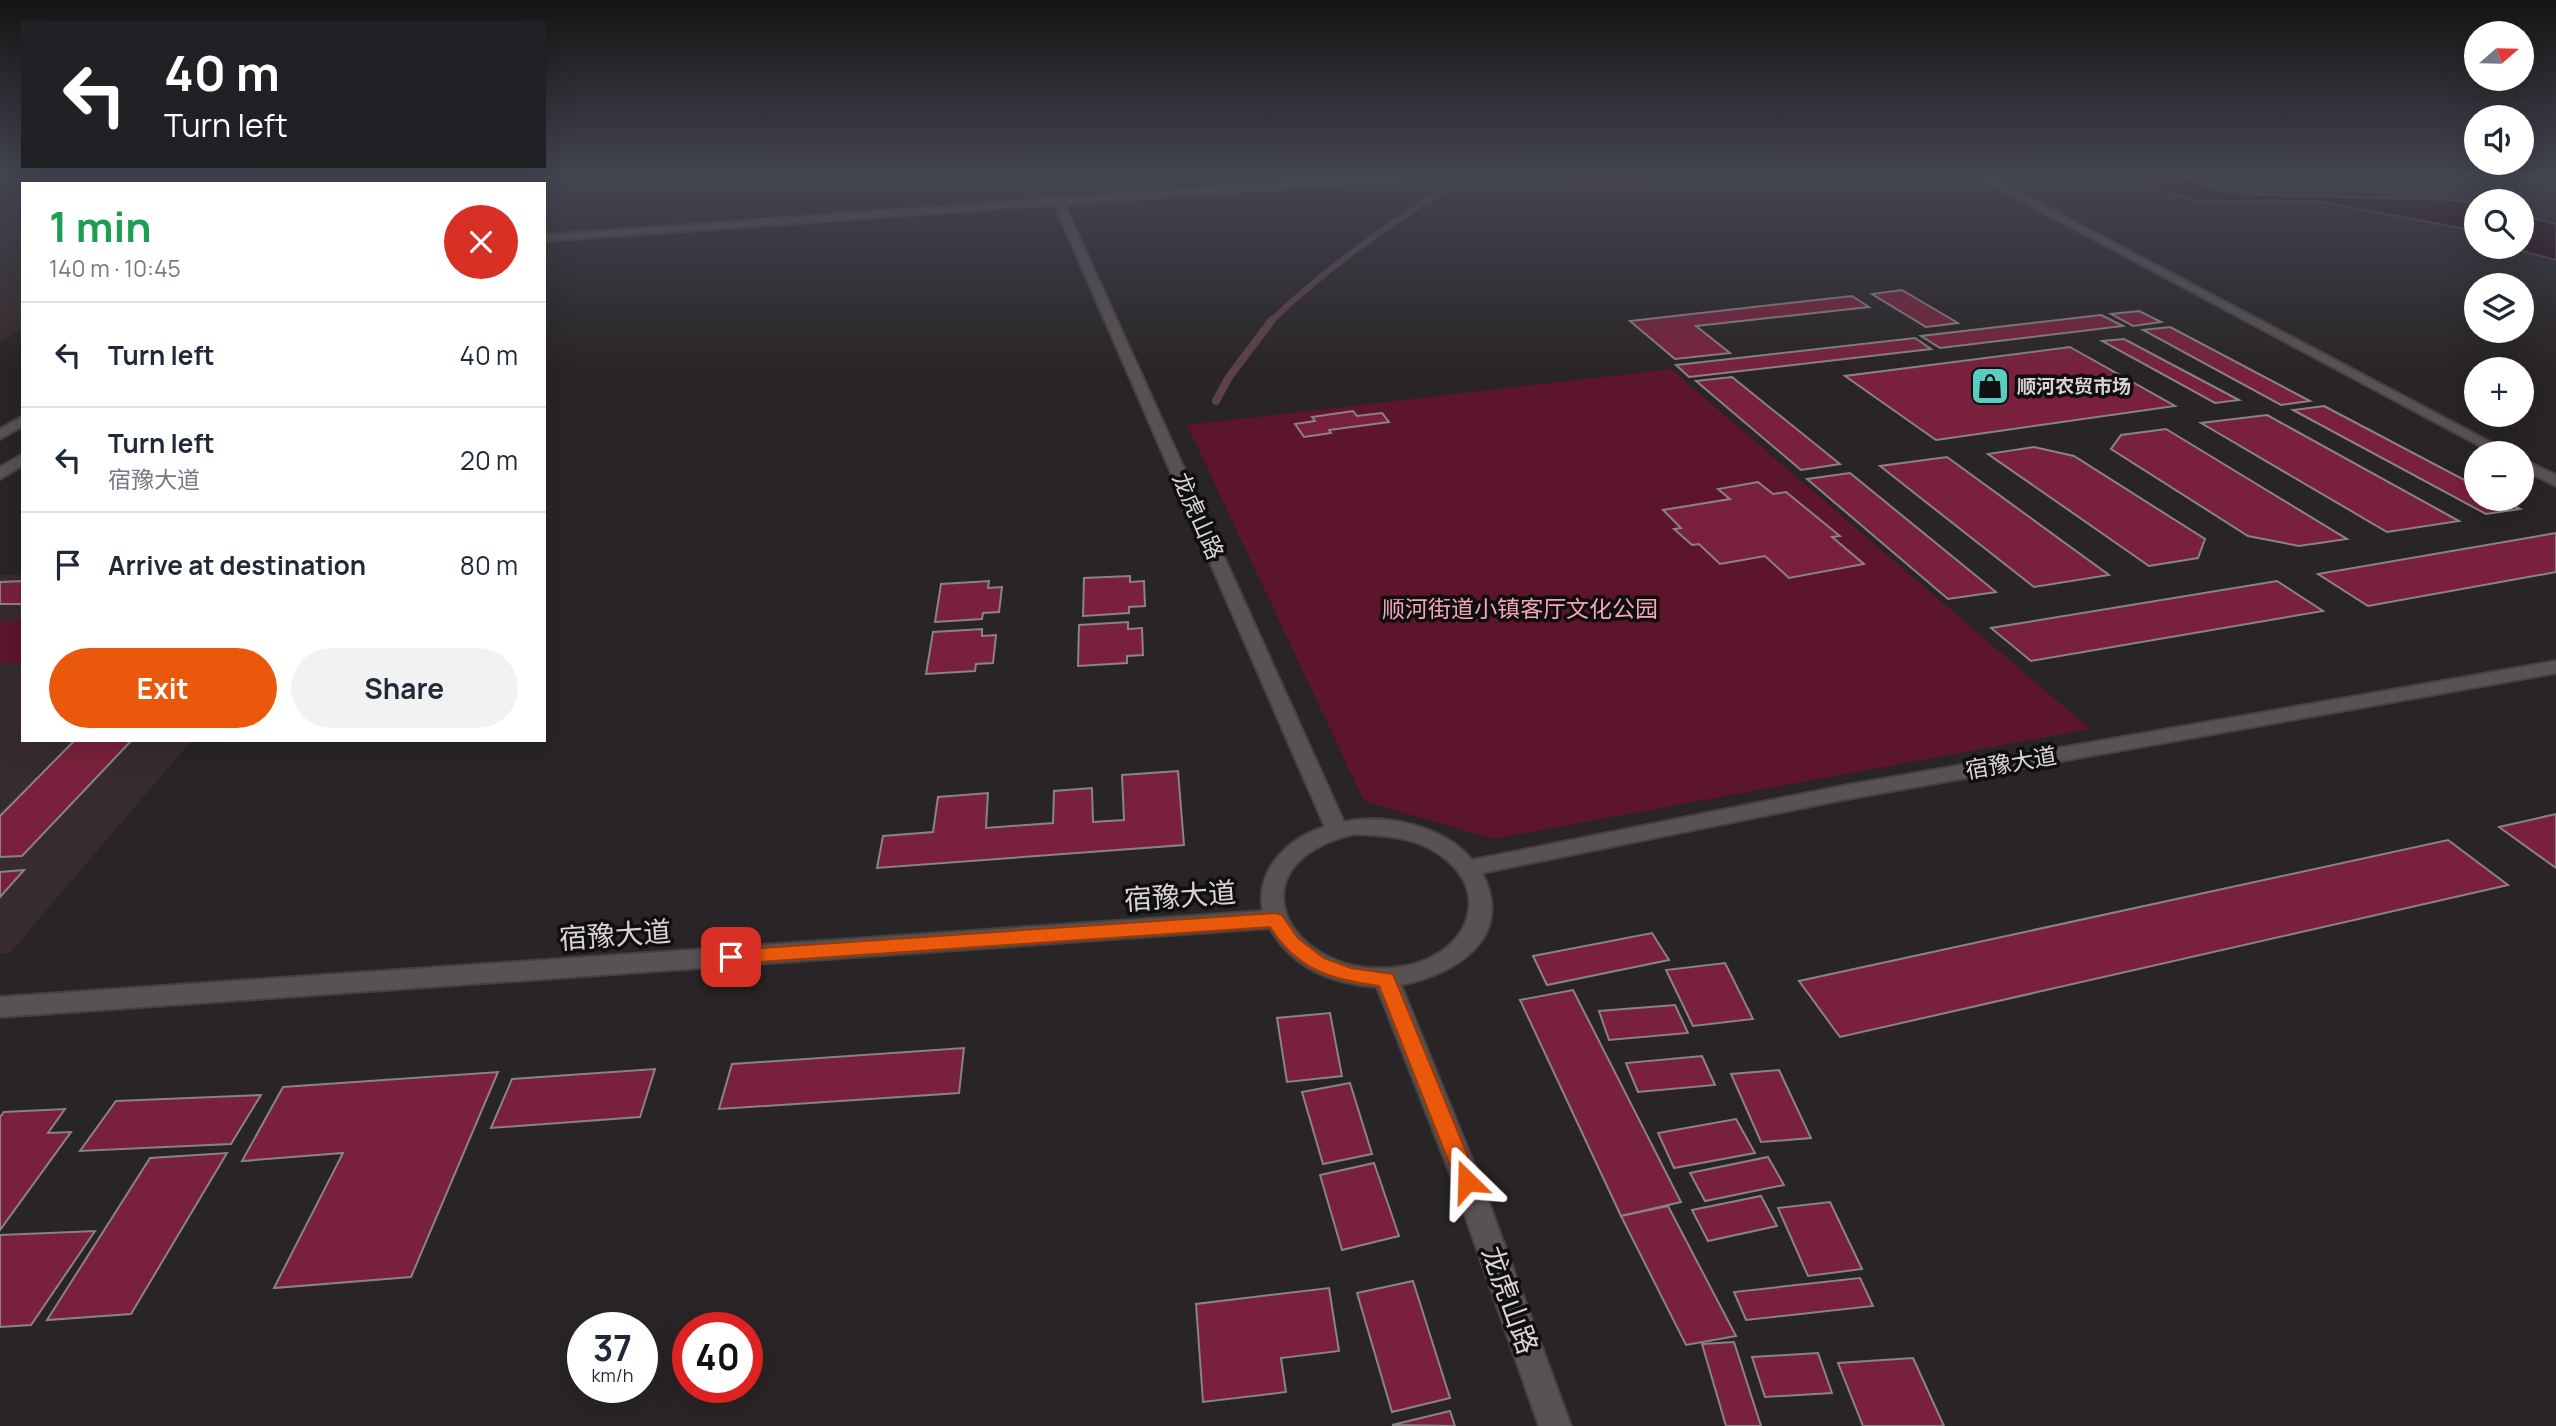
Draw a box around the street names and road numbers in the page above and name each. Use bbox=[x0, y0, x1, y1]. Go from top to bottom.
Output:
street label: 龙虎山路 bbox=[1166, 467, 1232, 564]
street label: 宿豫大道 bbox=[1963, 738, 2059, 786]
street label: 宿豫大道 bbox=[1123, 872, 1237, 918]
street label: 宿豫大道 bbox=[558, 911, 672, 957]
street label: 龙虎山路 bbox=[1474, 1241, 1548, 1359]

